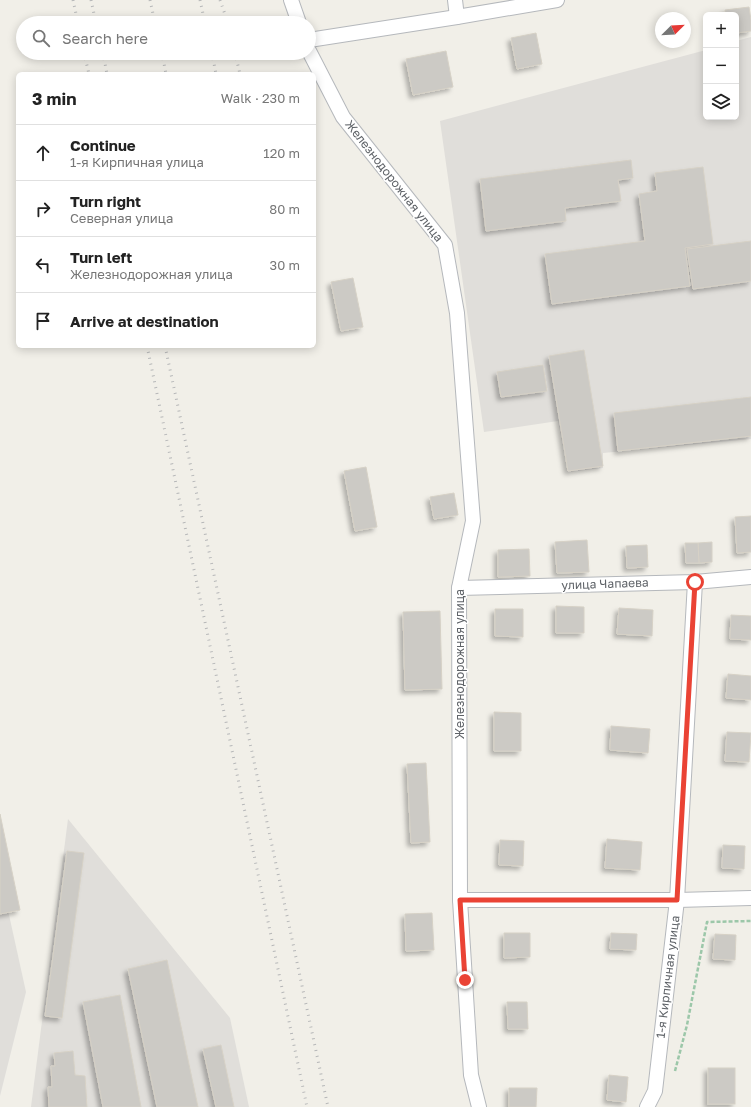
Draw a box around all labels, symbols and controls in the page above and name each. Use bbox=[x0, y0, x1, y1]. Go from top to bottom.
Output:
north arrow bbox=[655, 12, 691, 48]
map controls bbox=[703, 12, 739, 120]
button: + bbox=[703, 12, 739, 48]
search box bbox=[16, 16, 316, 60]
icon: search bbox=[30, 27, 52, 49]
text: Search here bbox=[62, 29, 148, 47]
button: − bbox=[703, 48, 739, 84]
button: layers bbox=[703, 84, 739, 120]
text: 3 min bbox=[32, 88, 76, 109]
text: Walk · 230 m bbox=[221, 90, 300, 106]
street label: Железнодорожная улица bbox=[342, 117, 447, 245]
text: Continue bbox=[70, 136, 136, 154]
icon: ahead bbox=[32, 142, 54, 164]
text: 120 m bbox=[263, 145, 300, 161]
text: 1-я Кирпичная улица bbox=[70, 154, 204, 170]
text: Turn right bbox=[70, 192, 141, 210]
icon: right bbox=[32, 198, 54, 220]
text: 80 m bbox=[269, 201, 300, 217]
text: Северная улица bbox=[70, 210, 173, 226]
text: Turn left bbox=[70, 248, 132, 266]
icon: left bbox=[32, 254, 54, 276]
text: 30 m bbox=[270, 257, 300, 273]
text: Железнодорожная улица bbox=[70, 266, 233, 282]
icon: arrive bbox=[32, 310, 54, 332]
text: Arrive at destination bbox=[70, 312, 219, 330]
route start bbox=[686, 573, 704, 591]
street label: улица Чапаева bbox=[561, 574, 649, 593]
street label: Железнодорожная улица bbox=[452, 589, 467, 739]
street label: 1-я Кирпичная улица bbox=[653, 915, 682, 1039]
route end bbox=[456, 971, 474, 989]

